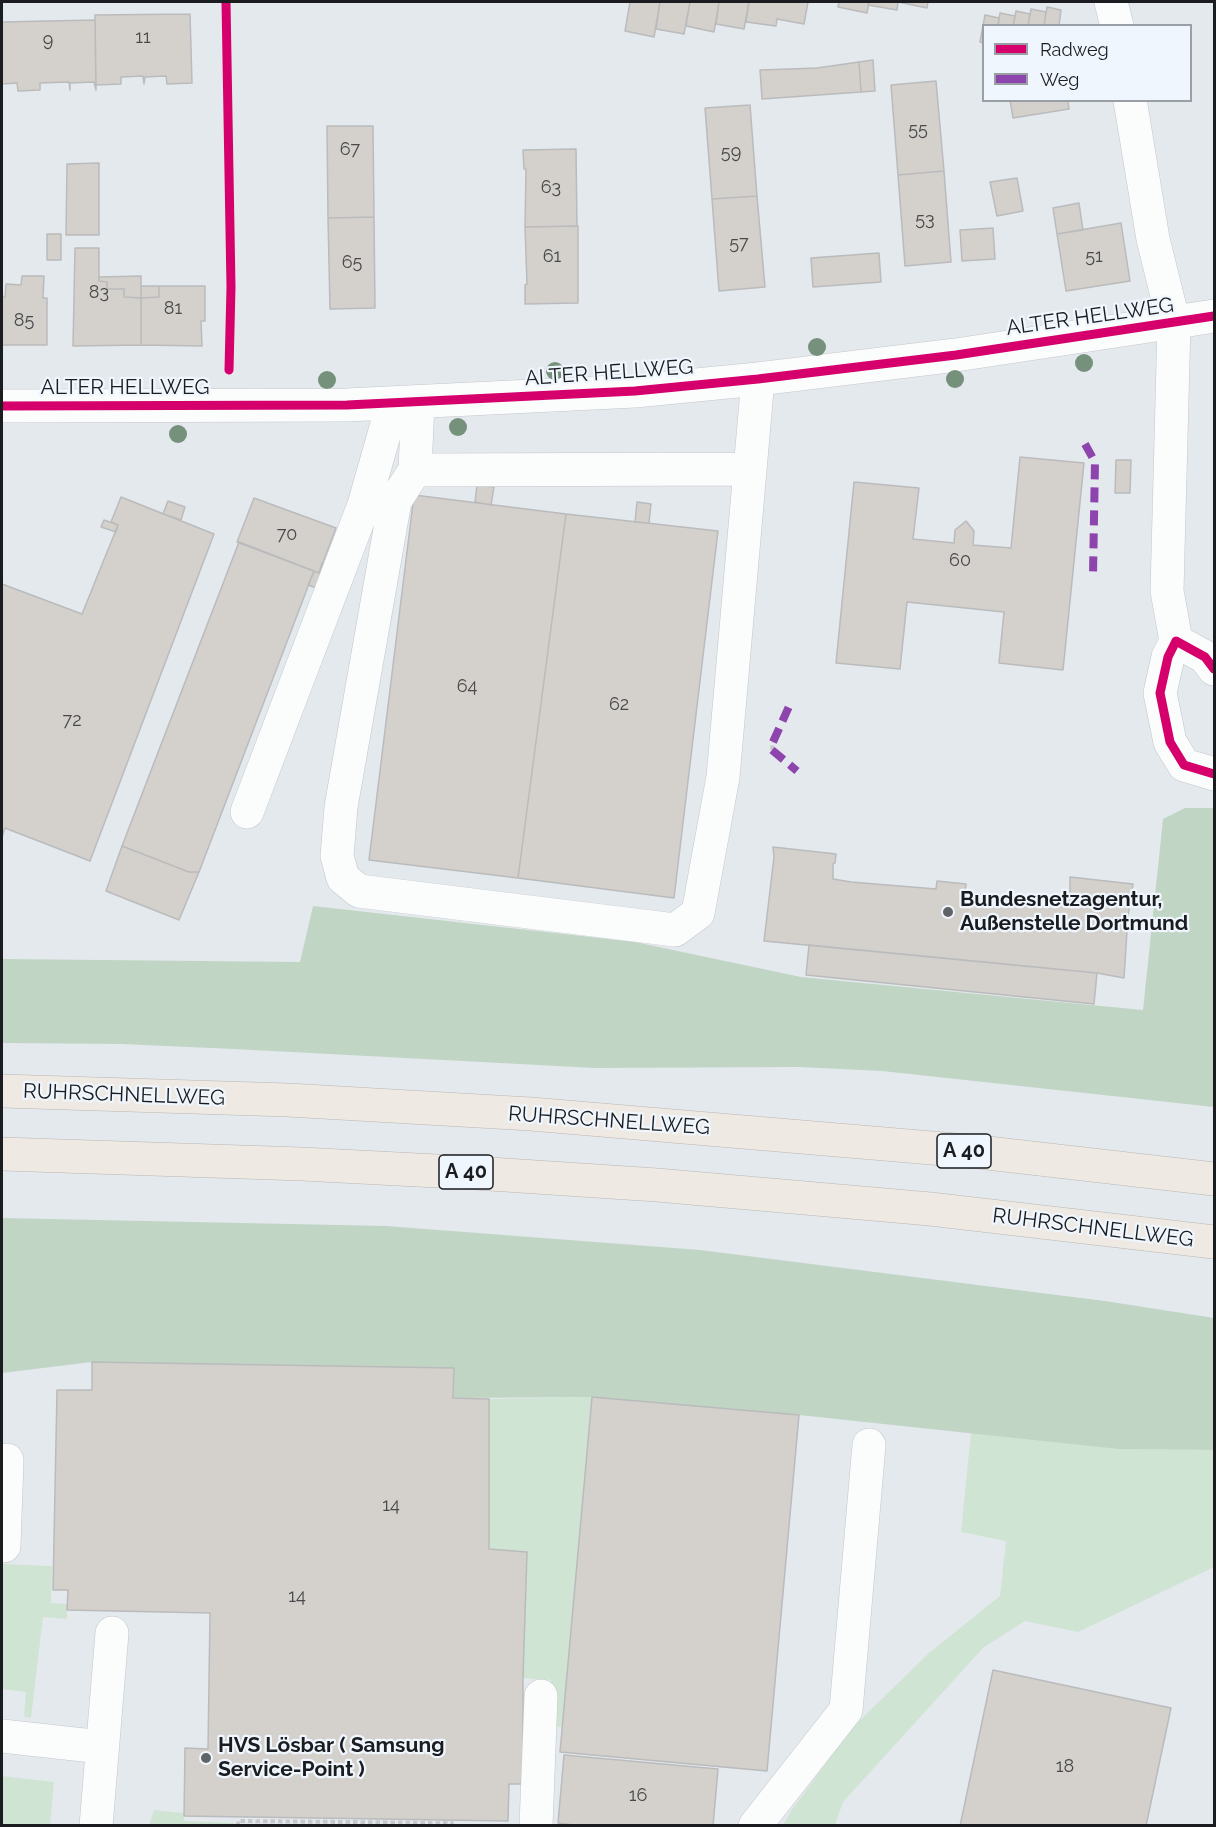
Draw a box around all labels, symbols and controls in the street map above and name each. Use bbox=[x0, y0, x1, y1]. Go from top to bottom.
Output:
legend bbox=[982, 24, 1192, 102]
house number: 11 bbox=[135, 27, 151, 49]
house number: 9 bbox=[43, 30, 53, 52]
text: Radweg bbox=[1040, 39, 1109, 60]
text: Weg bbox=[1040, 69, 1079, 90]
house number: 55 bbox=[908, 119, 928, 141]
house number: 67 bbox=[340, 139, 360, 161]
house number: 59 bbox=[721, 142, 741, 164]
house number: 63 bbox=[541, 177, 561, 199]
house number: 53 bbox=[915, 209, 935, 231]
house number: 57 bbox=[729, 233, 749, 255]
house number: 61 bbox=[543, 246, 561, 268]
house number: 51 bbox=[1085, 246, 1103, 268]
house number: 65 bbox=[342, 252, 362, 274]
house number: 83 bbox=[89, 282, 109, 304]
street label: ALTER HELLWEG bbox=[1005, 293, 1175, 341]
house number: 81 bbox=[164, 298, 182, 320]
house number: 85 bbox=[14, 310, 34, 332]
street label: ALTER HELLWEG bbox=[524, 355, 694, 391]
street label: ALTER HELLWEG bbox=[41, 375, 209, 401]
house number: 70 bbox=[277, 524, 297, 546]
house number: 60 bbox=[949, 550, 971, 572]
house number: 64 bbox=[457, 676, 477, 698]
house number: 62 bbox=[609, 694, 629, 716]
house number: 72 bbox=[62, 710, 82, 732]
place label: Bundesnetzagentur, Außenstelle Dortmund bbox=[960, 887, 1188, 937]
marker: Bundesnetzagentur, Außenstelle Dortmund bbox=[941, 905, 955, 919]
street label: RUHRSCHNELLWEG bbox=[22, 1079, 226, 1111]
street label: RUHRSCHNELLWEG bbox=[507, 1101, 711, 1141]
road number: A 40 bbox=[937, 1134, 991, 1168]
road number: A 40 bbox=[439, 1155, 493, 1189]
street label: RUHRSCHNELLWEG bbox=[991, 1203, 1195, 1253]
house number: 14 bbox=[382, 1495, 400, 1517]
house number: 14 bbox=[288, 1586, 306, 1608]
place label: HVS Lösbar ( Samsung Service-Point ) bbox=[218, 1733, 444, 1783]
marker: HVS Lösbar ( Samsung Service-Point ) bbox=[199, 1751, 213, 1765]
house number: 18 bbox=[1056, 1756, 1074, 1778]
house number: 16 bbox=[629, 1785, 647, 1807]

